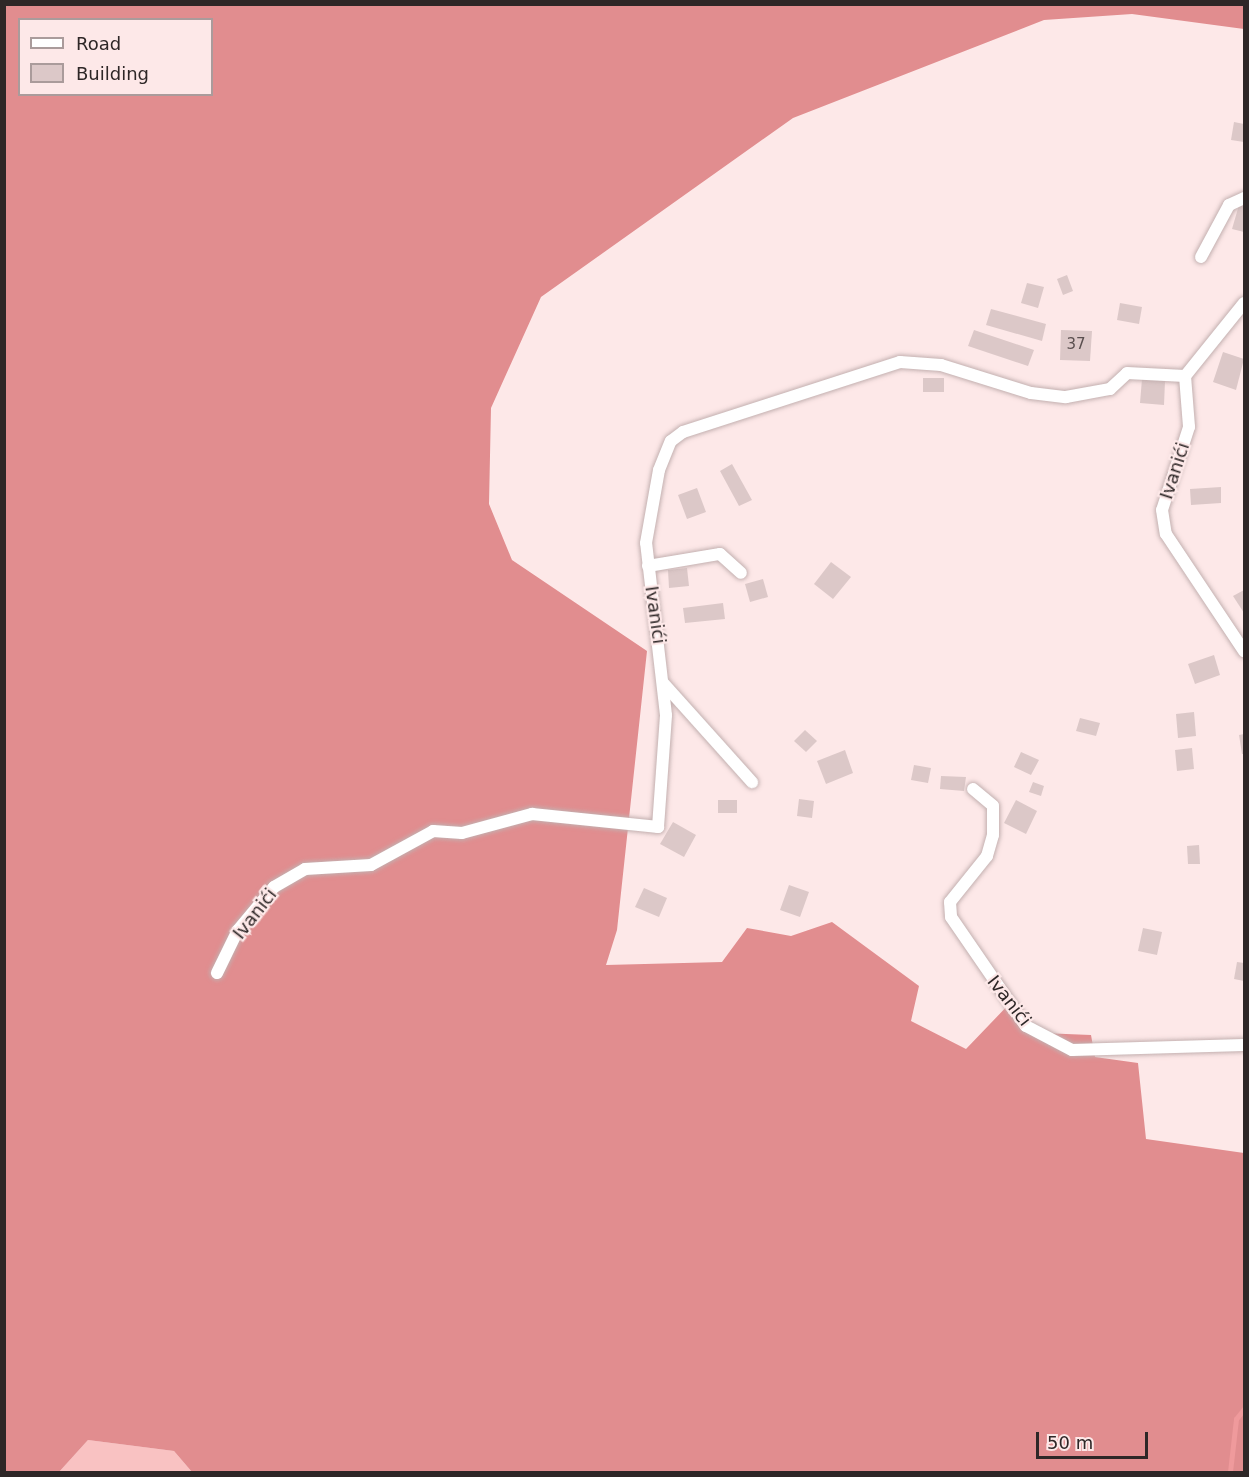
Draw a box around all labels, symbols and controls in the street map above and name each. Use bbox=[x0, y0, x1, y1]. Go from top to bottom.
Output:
legend bbox=[18, 18, 213, 96]
text: Road bbox=[76, 33, 121, 54]
text: Building bbox=[76, 63, 149, 84]
house number: 37 bbox=[1066, 336, 1086, 354]
street label: Ivanići bbox=[1156, 440, 1194, 502]
street label: Ivanići bbox=[640, 585, 670, 645]
street label: Ivanići bbox=[229, 884, 281, 944]
street label: Ivanići bbox=[983, 971, 1035, 1031]
scale bar bbox=[1039, 1420, 1152, 1458]
text: 50 m bbox=[1047, 1432, 1093, 1453]

